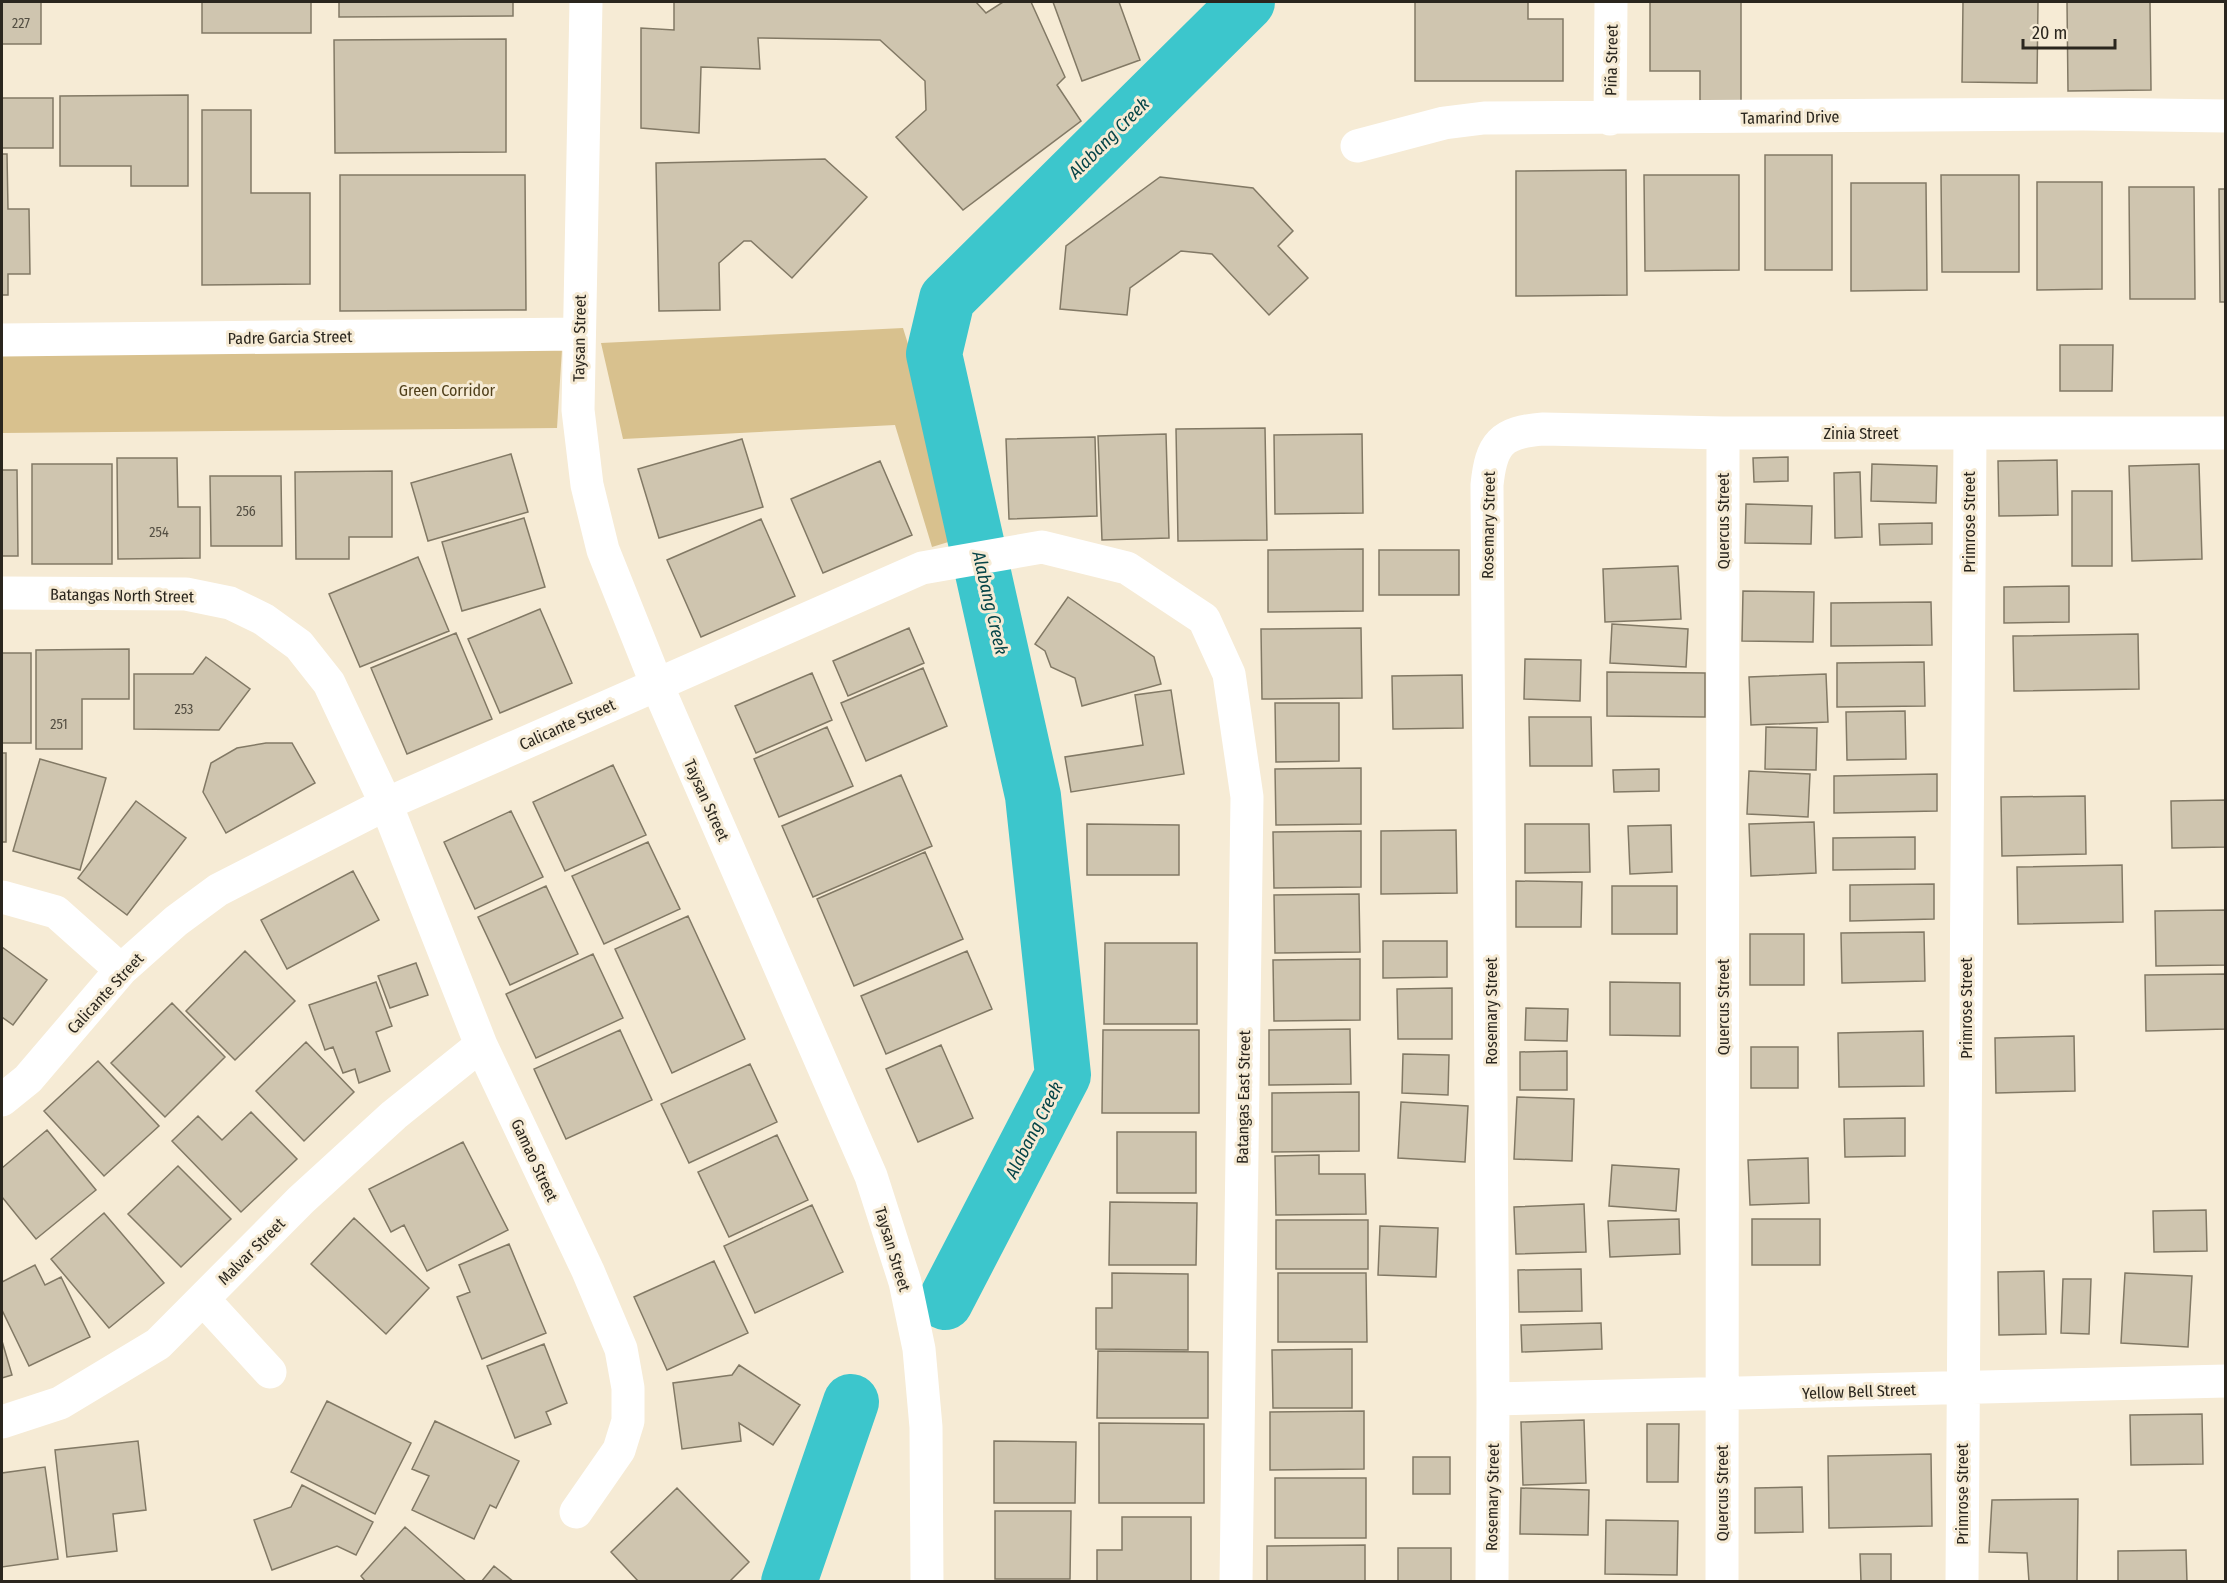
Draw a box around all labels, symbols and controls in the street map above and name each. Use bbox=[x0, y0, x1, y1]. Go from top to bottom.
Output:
scale bar bbox=[2023, 12, 2114, 50]
house number: 227 bbox=[12, 15, 30, 32]
text: 20 m bbox=[2032, 22, 2067, 44]
street label: Piña Street bbox=[1601, 23, 1622, 96]
water label: Alabang Creek bbox=[1063, 93, 1154, 184]
street label: Tamarind Drive bbox=[1740, 107, 1840, 128]
street label: Taysan Street bbox=[569, 293, 590, 382]
street label: Padre Garcia Street bbox=[227, 327, 353, 348]
park label: Green Corridor bbox=[399, 381, 496, 400]
street label: Zinia Street bbox=[1824, 424, 1899, 443]
street label: Rosemary Street bbox=[1478, 470, 1499, 579]
street label: Primrose Street bbox=[1960, 471, 1979, 573]
street label: Quercus Street bbox=[1714, 472, 1733, 569]
house number: 256 bbox=[236, 503, 256, 520]
house number: 254 bbox=[149, 524, 169, 541]
water label: Alabang Creek bbox=[967, 548, 1013, 657]
street label: Batangas North Street bbox=[50, 585, 195, 606]
street label: Calicante Street bbox=[516, 695, 619, 754]
house number: 253 bbox=[175, 701, 193, 718]
house number: 251 bbox=[50, 716, 68, 733]
street label: Taysan Street bbox=[680, 756, 733, 845]
street label: Calicante Street bbox=[63, 949, 148, 1037]
street label: Rosemary Street bbox=[1482, 956, 1501, 1065]
street label: Primrose Street bbox=[1957, 957, 1976, 1059]
street label: Quercus Street bbox=[1714, 958, 1733, 1055]
street label: Batangas East Street bbox=[1233, 1029, 1254, 1164]
water label: Alabang Creek bbox=[1000, 1078, 1068, 1183]
street label: Gamao Street bbox=[507, 1116, 562, 1205]
street label: Taysan Street bbox=[871, 1205, 915, 1294]
street label: Malvar Street bbox=[214, 1213, 289, 1289]
street label: Yellow Bell Street bbox=[1802, 1380, 1917, 1403]
street label: Rosemary Street bbox=[1482, 1442, 1503, 1551]
street label: Primrose Street bbox=[1953, 1443, 1972, 1545]
street label: Quercus Street bbox=[1713, 1444, 1732, 1541]

